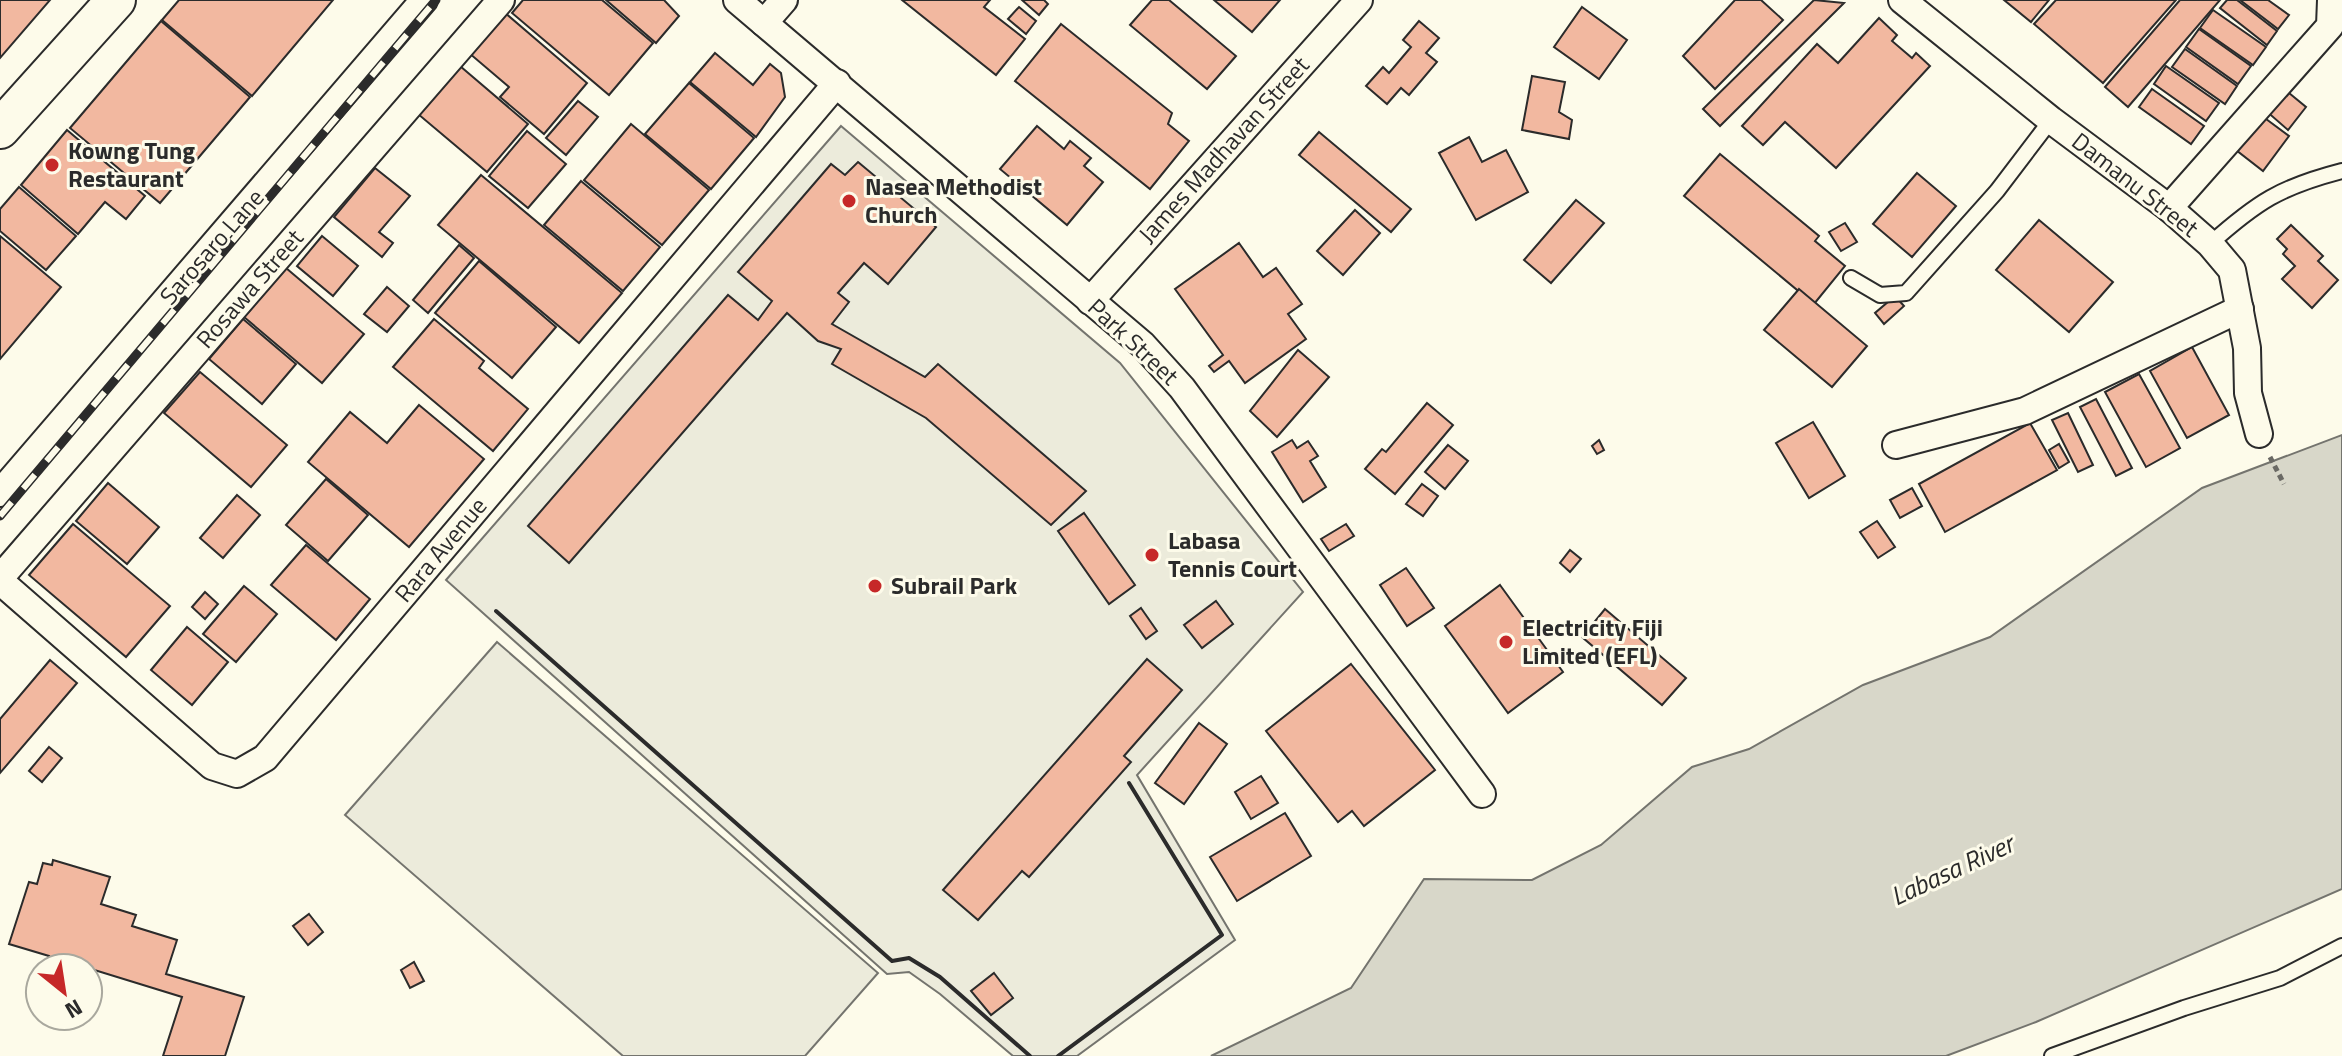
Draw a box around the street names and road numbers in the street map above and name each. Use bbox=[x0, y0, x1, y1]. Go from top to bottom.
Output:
street label: James Madhavan Street bbox=[1129, 47, 1318, 251]
street label: Damanu Street bbox=[2064, 123, 2207, 246]
street label: Sarosaro Lane bbox=[151, 180, 272, 312]
street label: Rosawa Street bbox=[187, 220, 312, 356]
street label: Park Street bbox=[1080, 290, 1188, 393]
street label: Rara Avenue bbox=[385, 489, 495, 610]

